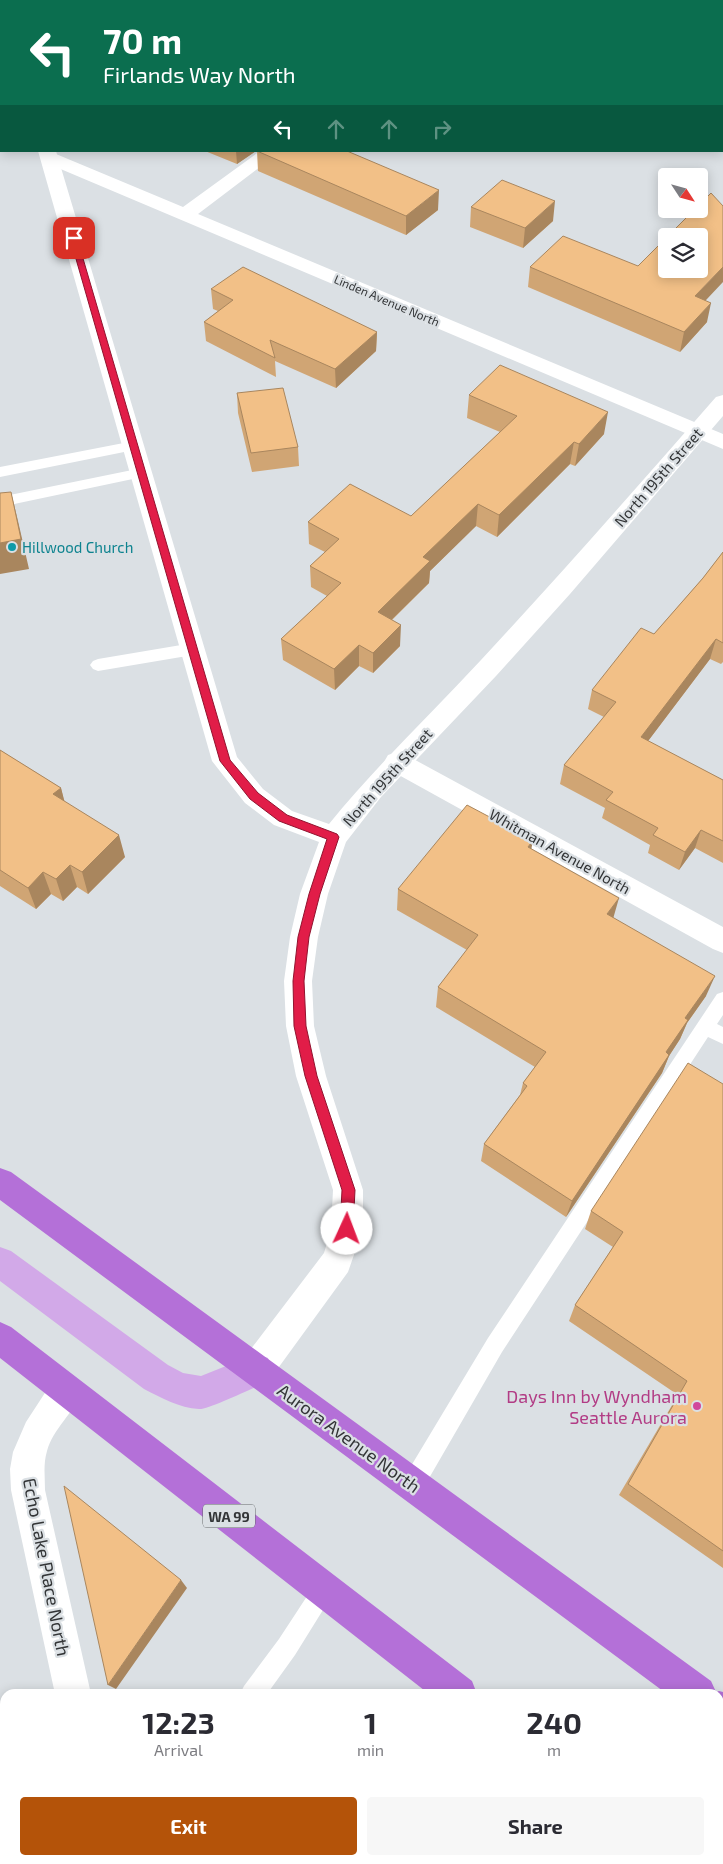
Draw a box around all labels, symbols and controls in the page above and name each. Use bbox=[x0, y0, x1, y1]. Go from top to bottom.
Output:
text: 70 m bbox=[103, 19, 182, 61]
icon: left bbox=[20, 20, 85, 85]
text: Firlands Way North bbox=[103, 61, 296, 87]
icon: left bbox=[269, 115, 297, 143]
icon: ahead bbox=[322, 115, 350, 143]
icon: ahead bbox=[375, 115, 403, 143]
icon: right bbox=[428, 115, 456, 143]
north arrow bbox=[658, 168, 708, 218]
map controls bbox=[658, 168, 708, 278]
pin bbox=[53, 217, 95, 259]
icon: arrive bbox=[60, 224, 88, 252]
button: layers bbox=[658, 228, 708, 278]
street label: Linden Avenue North bbox=[332, 271, 442, 329]
street label: North 195th Street bbox=[610, 424, 706, 530]
place label: Hillwood Church bbox=[22, 538, 133, 556]
marker: Hillwood Church bbox=[6, 541, 18, 553]
street label: North 195th Street bbox=[339, 724, 436, 829]
street label: Whitman Avenue North bbox=[486, 805, 634, 897]
position arrow bbox=[320, 1202, 372, 1254]
street label: Aurora Avenue North bbox=[273, 1379, 425, 1497]
place label: Days Inn by Wyndham Seattle Aurora bbox=[506, 1385, 687, 1428]
marker: Days Inn by Wyndham Seattle Aurora bbox=[691, 1400, 703, 1412]
street label: Echo Lake Place North bbox=[19, 1476, 75, 1658]
road number: WA 99 bbox=[203, 1504, 255, 1528]
text: 12:23 bbox=[142, 1704, 215, 1740]
text: 1 bbox=[364, 1704, 377, 1740]
text: 240 bbox=[526, 1704, 582, 1740]
text: Arrival bbox=[154, 1740, 203, 1759]
text: min bbox=[357, 1740, 384, 1759]
text: m bbox=[547, 1740, 561, 1759]
button: Exit bbox=[20, 1797, 357, 1855]
button: Share bbox=[367, 1797, 704, 1855]

